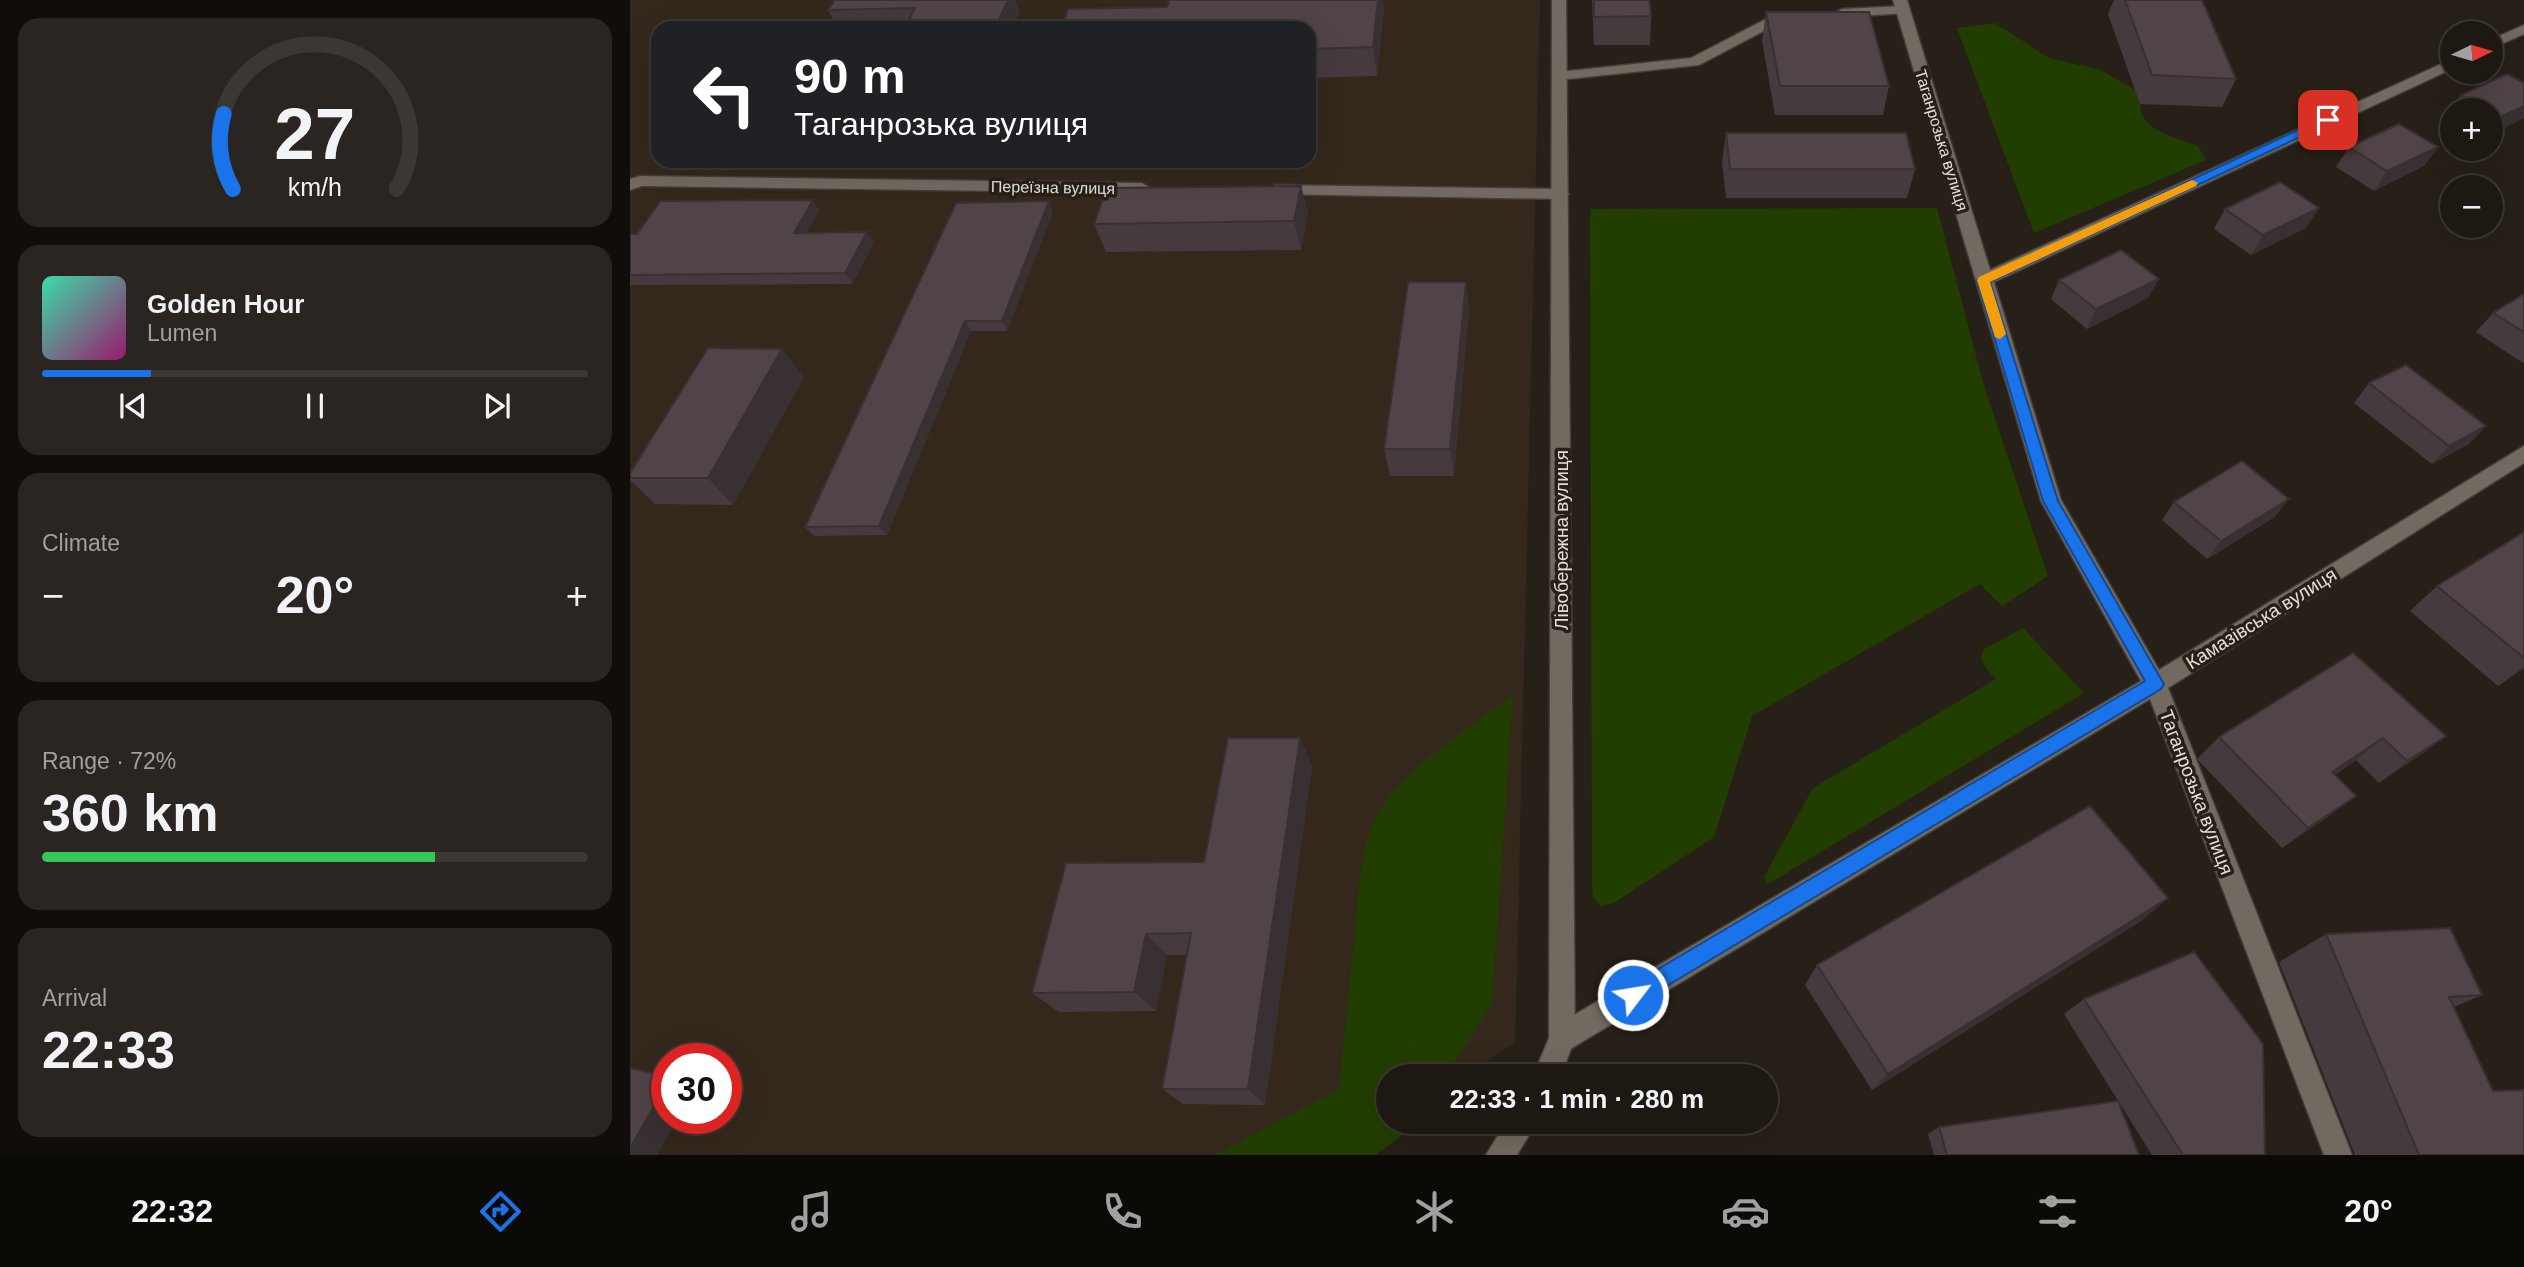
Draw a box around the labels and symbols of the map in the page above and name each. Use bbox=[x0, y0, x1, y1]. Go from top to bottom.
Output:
north arrow bbox=[2440, 21, 2502, 84]
street label: Таганрозька вулиця bbox=[1912, 67, 1971, 213]
pin bbox=[2298, 90, 2358, 150]
street label: Переїзна вулиця bbox=[991, 178, 1115, 197]
street label: Лівобережна вулиця bbox=[1551, 450, 1572, 630]
street label: Камазівська вулиця bbox=[2182, 564, 2340, 673]
street label: Таганрозька вулиця bbox=[2155, 707, 2238, 877]
position arrow bbox=[1596, 958, 1670, 1032]
speed limit sign: 30 bbox=[651, 1043, 742, 1134]

